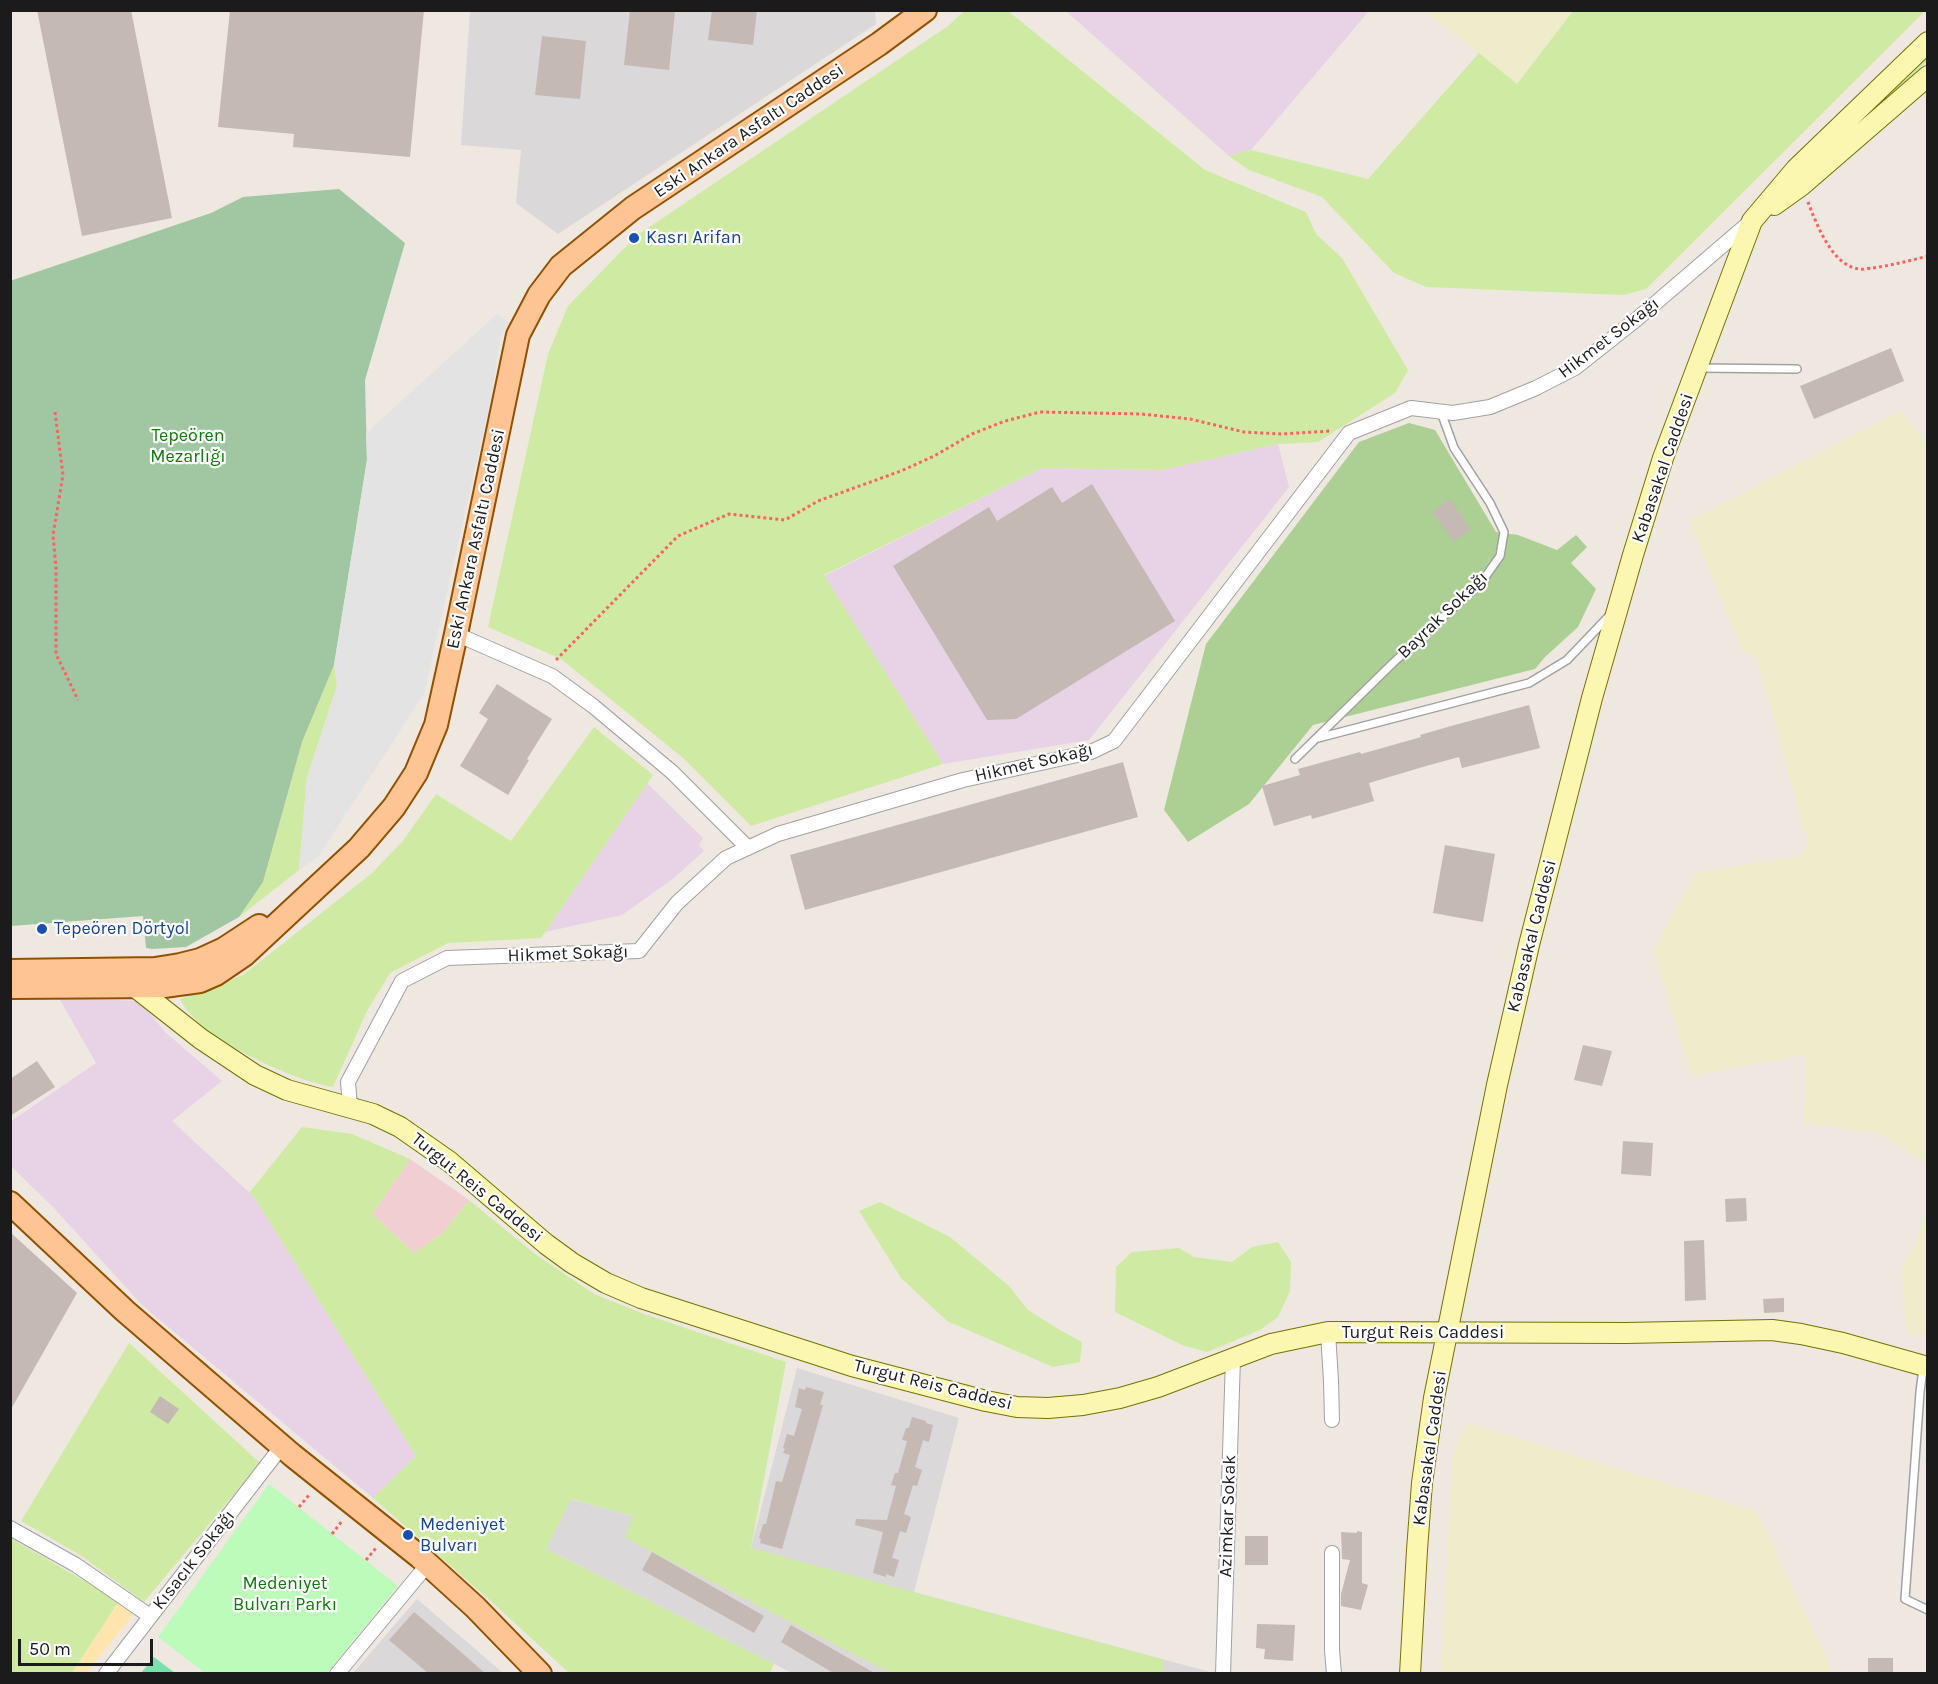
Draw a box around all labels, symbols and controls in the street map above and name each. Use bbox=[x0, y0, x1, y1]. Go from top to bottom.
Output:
street label: Eski Ankara Asfaltı Caddesi bbox=[650, 59, 848, 203]
place label: Kasrı Arifan bbox=[646, 227, 742, 249]
marker: Kasrı Arifan bbox=[627, 231, 641, 245]
street label: Hikmet Sokağı bbox=[1554, 293, 1664, 383]
street label: Kabasakal Caddesi bbox=[1627, 391, 1699, 545]
park label: Tepeören Mezarlığı bbox=[150, 425, 226, 468]
street label: Eski Ankara Asfaltı Caddesi bbox=[442, 427, 510, 651]
street label: Bayrak Sokağı bbox=[1394, 567, 1492, 663]
street label: Hikmet Sokağı bbox=[973, 739, 1095, 787]
street label: Kabasakal Caddesi bbox=[1503, 857, 1561, 1015]
place label: Tepeören Dörtyol bbox=[54, 918, 190, 940]
marker: Tepeören Dörtyol bbox=[35, 922, 49, 936]
street label: Hikmet Sokağı bbox=[507, 941, 629, 967]
street label: Turgut Reis Caddesi bbox=[407, 1128, 547, 1248]
street label: Turgut Reis Caddesi bbox=[1342, 1322, 1504, 1344]
street label: Turgut Reis Caddesi bbox=[851, 1355, 1015, 1415]
street label: Kabasakal Caddesi bbox=[1408, 1369, 1452, 1527]
street label: Azimkar Sokak bbox=[1215, 1454, 1241, 1578]
street label: Kısacık Sokağı bbox=[148, 1506, 240, 1614]
place label: Medeniyet Bulvarı bbox=[420, 1514, 505, 1556]
marker: Medeniyet Bulvarı bbox=[401, 1528, 415, 1542]
park label: Medeniyet Bulvarı Parkı bbox=[233, 1573, 337, 1616]
scale bar bbox=[21, 1627, 156, 1665]
text: 50 m bbox=[29, 1638, 71, 1660]

